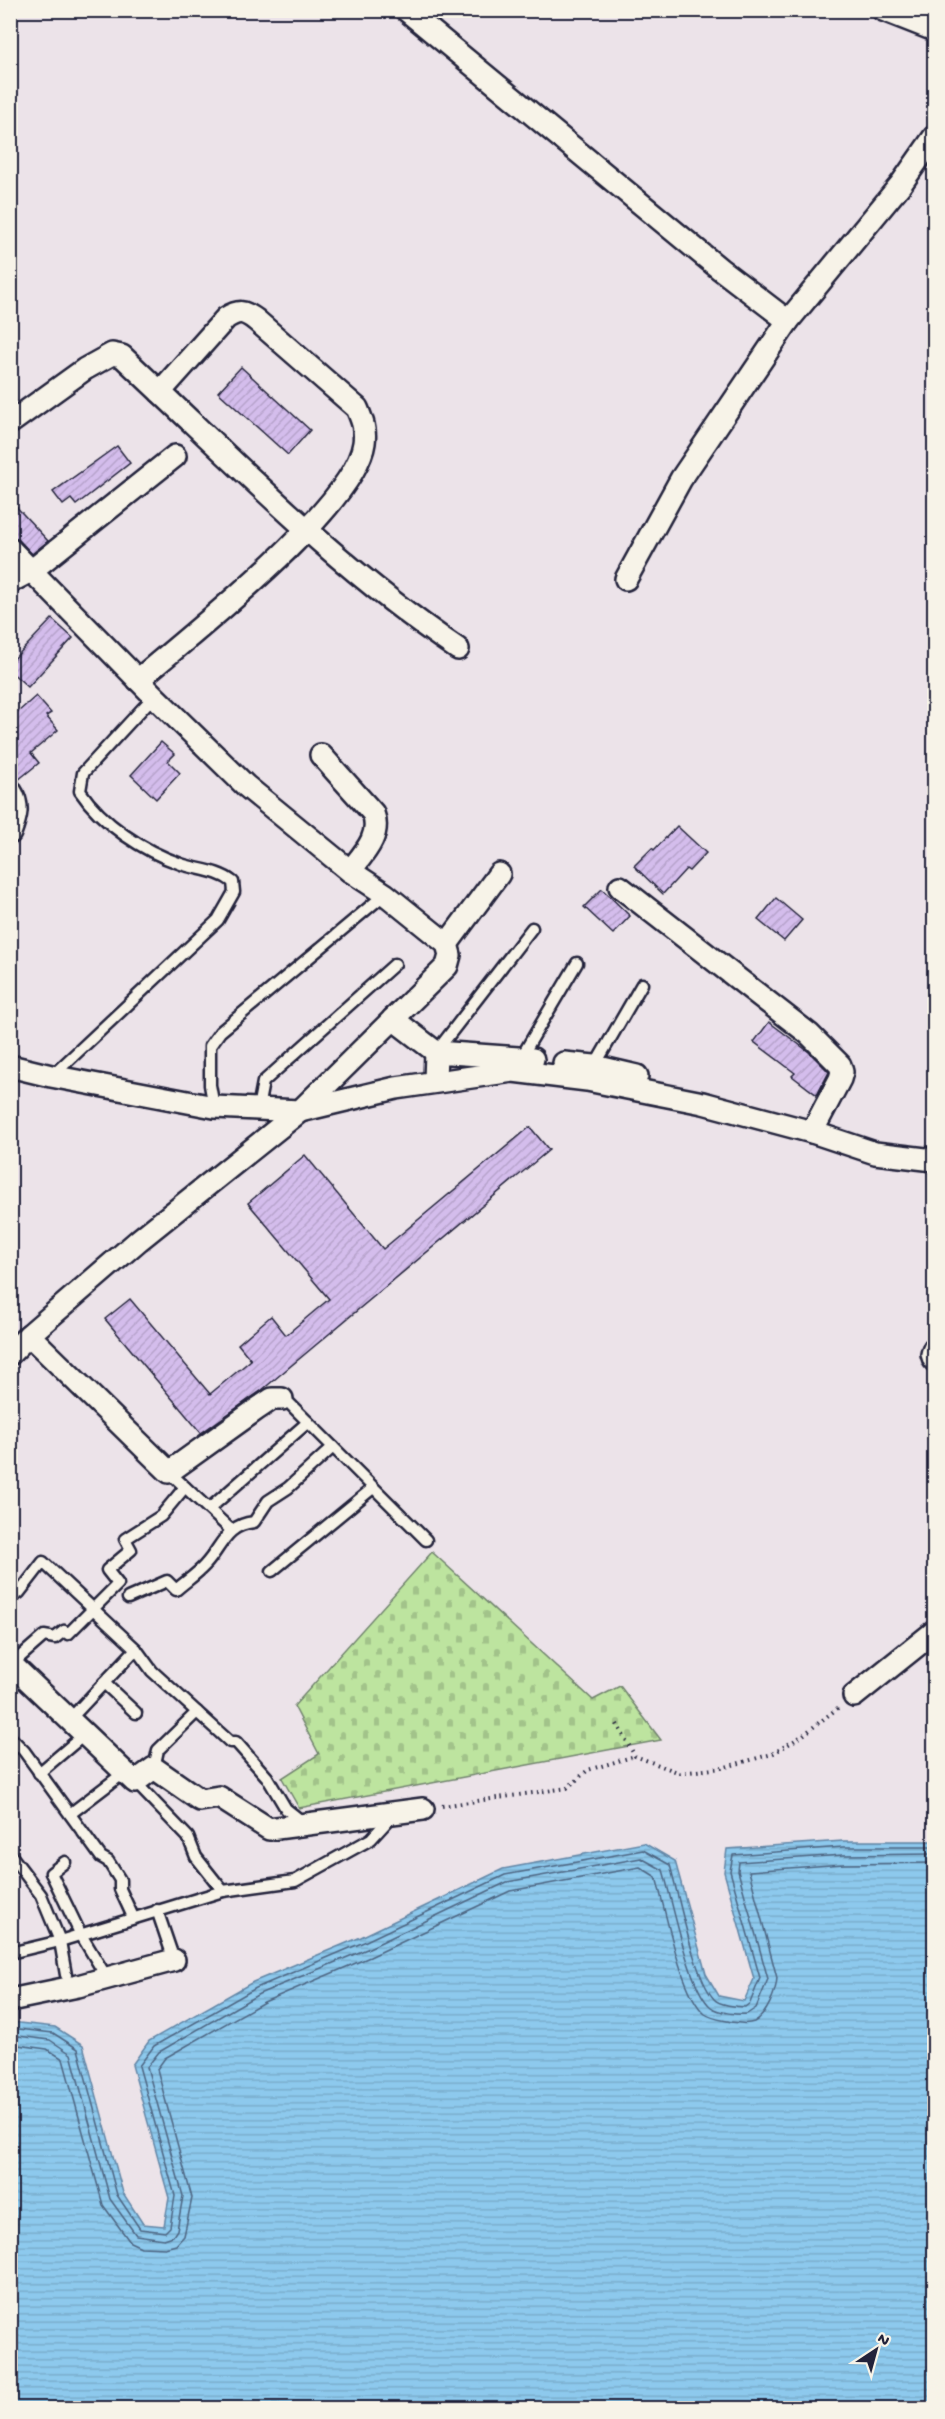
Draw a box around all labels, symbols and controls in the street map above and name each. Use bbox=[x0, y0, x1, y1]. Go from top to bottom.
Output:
north arrow bbox=[846, 2320, 906, 2380]
text: N bbox=[873, 2330, 893, 2352]

